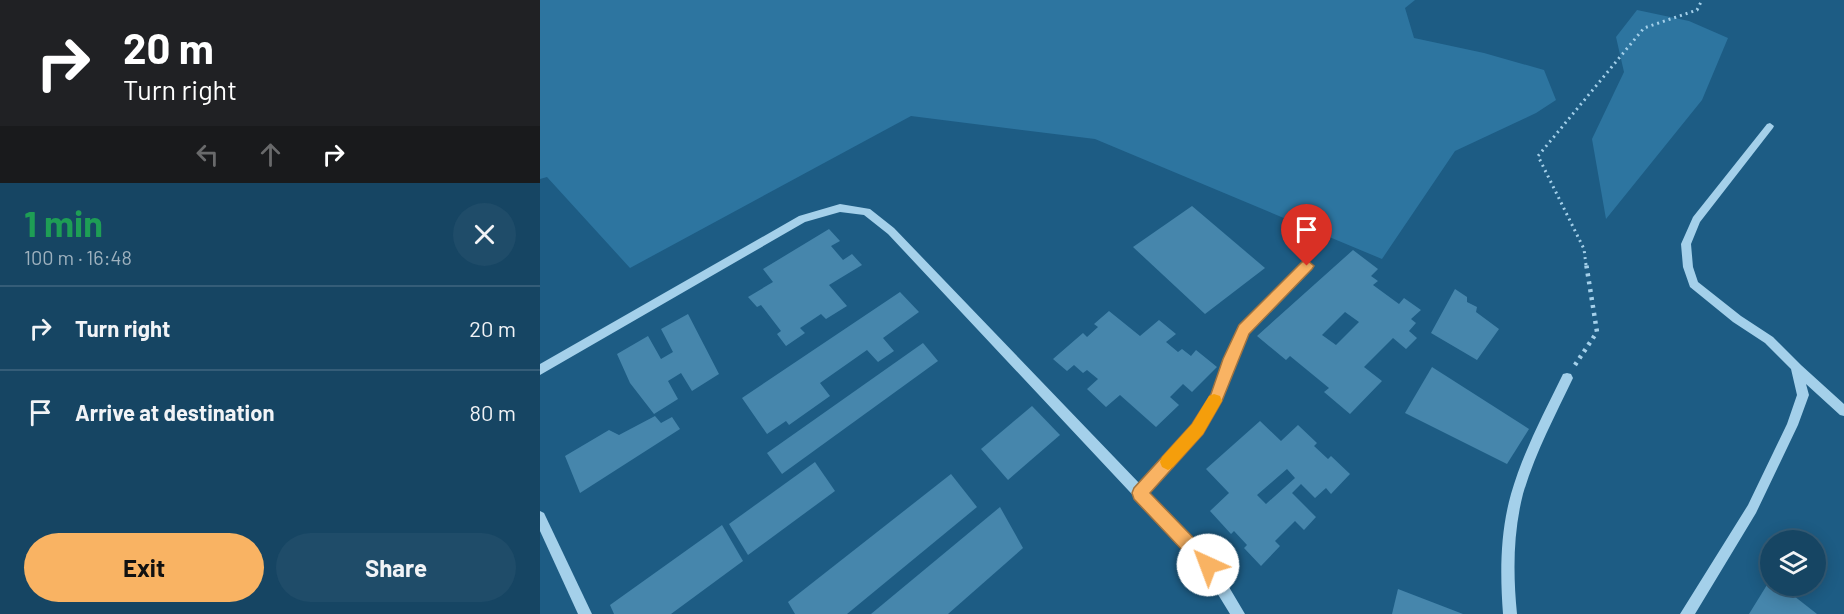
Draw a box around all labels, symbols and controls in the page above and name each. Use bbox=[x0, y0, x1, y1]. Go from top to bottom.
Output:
text: 20 m bbox=[123, 22, 214, 72]
icon: right bbox=[24, 24, 102, 102]
text: Turn right bbox=[123, 73, 237, 105]
icon: left bbox=[191, 138, 224, 171]
icon: ahead bbox=[254, 138, 287, 171]
icon: right bbox=[317, 138, 350, 171]
text: 1 min bbox=[24, 201, 103, 244]
button: close bbox=[453, 203, 516, 266]
pin bbox=[1281, 204, 1332, 266]
icon: arrive bbox=[1290, 213, 1323, 246]
text: 100 m · 16:48 bbox=[24, 245, 132, 269]
icon: right bbox=[24, 312, 57, 345]
text: Turn right bbox=[75, 315, 170, 341]
text: 20 m bbox=[469, 315, 516, 341]
icon: arrive bbox=[24, 396, 57, 429]
text: Arrive at destination bbox=[75, 399, 274, 425]
text: 80 m bbox=[470, 399, 516, 425]
map controls bbox=[1760, 530, 1826, 596]
button: layers bbox=[1760, 530, 1826, 596]
button: Exit bbox=[24, 533, 264, 602]
button: Share bbox=[276, 533, 516, 602]
position arrow bbox=[1176, 533, 1240, 597]

